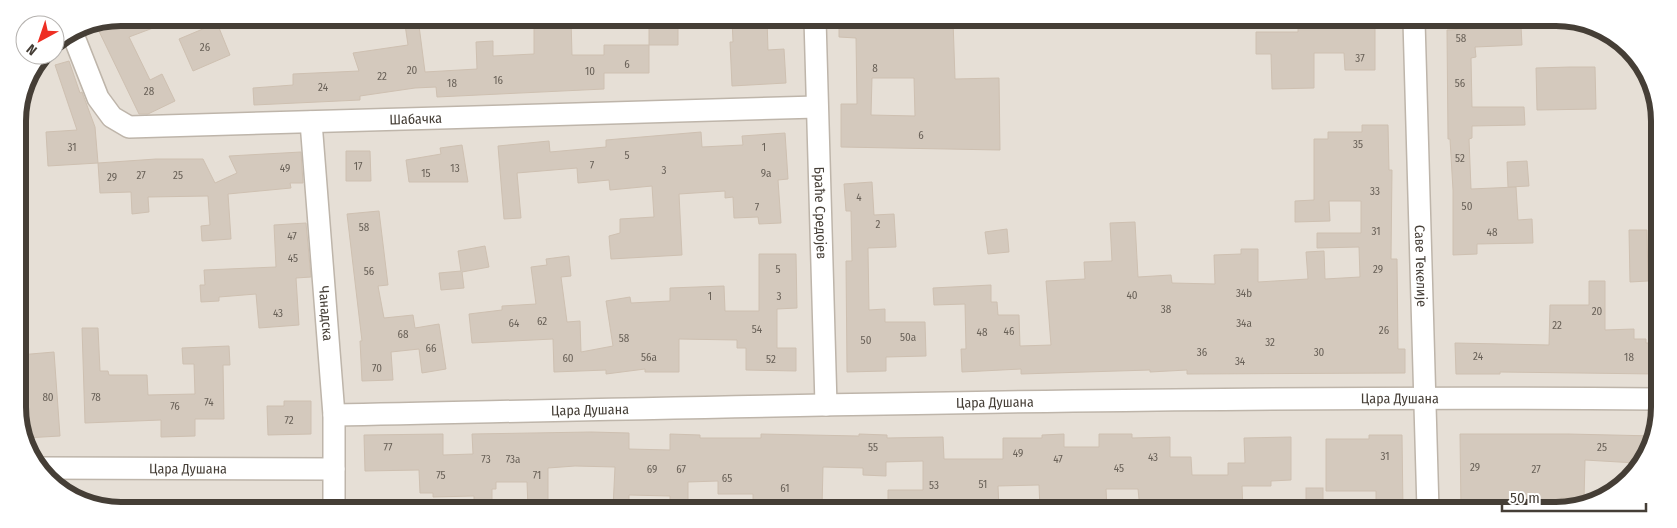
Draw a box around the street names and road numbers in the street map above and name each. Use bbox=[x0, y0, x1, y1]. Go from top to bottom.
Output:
street label: Шабачка bbox=[389, 110, 442, 128]
street label: Браће Средојев bbox=[810, 166, 830, 259]
street label: Саве Текелије bbox=[1411, 225, 1430, 307]
street label: Чанадска bbox=[315, 285, 336, 342]
street label: Цара Душана bbox=[1361, 390, 1439, 407]
street label: Цара Душана bbox=[956, 394, 1034, 412]
street label: Цара Душана bbox=[551, 401, 629, 419]
street label: Цара Душана bbox=[149, 460, 227, 478]

